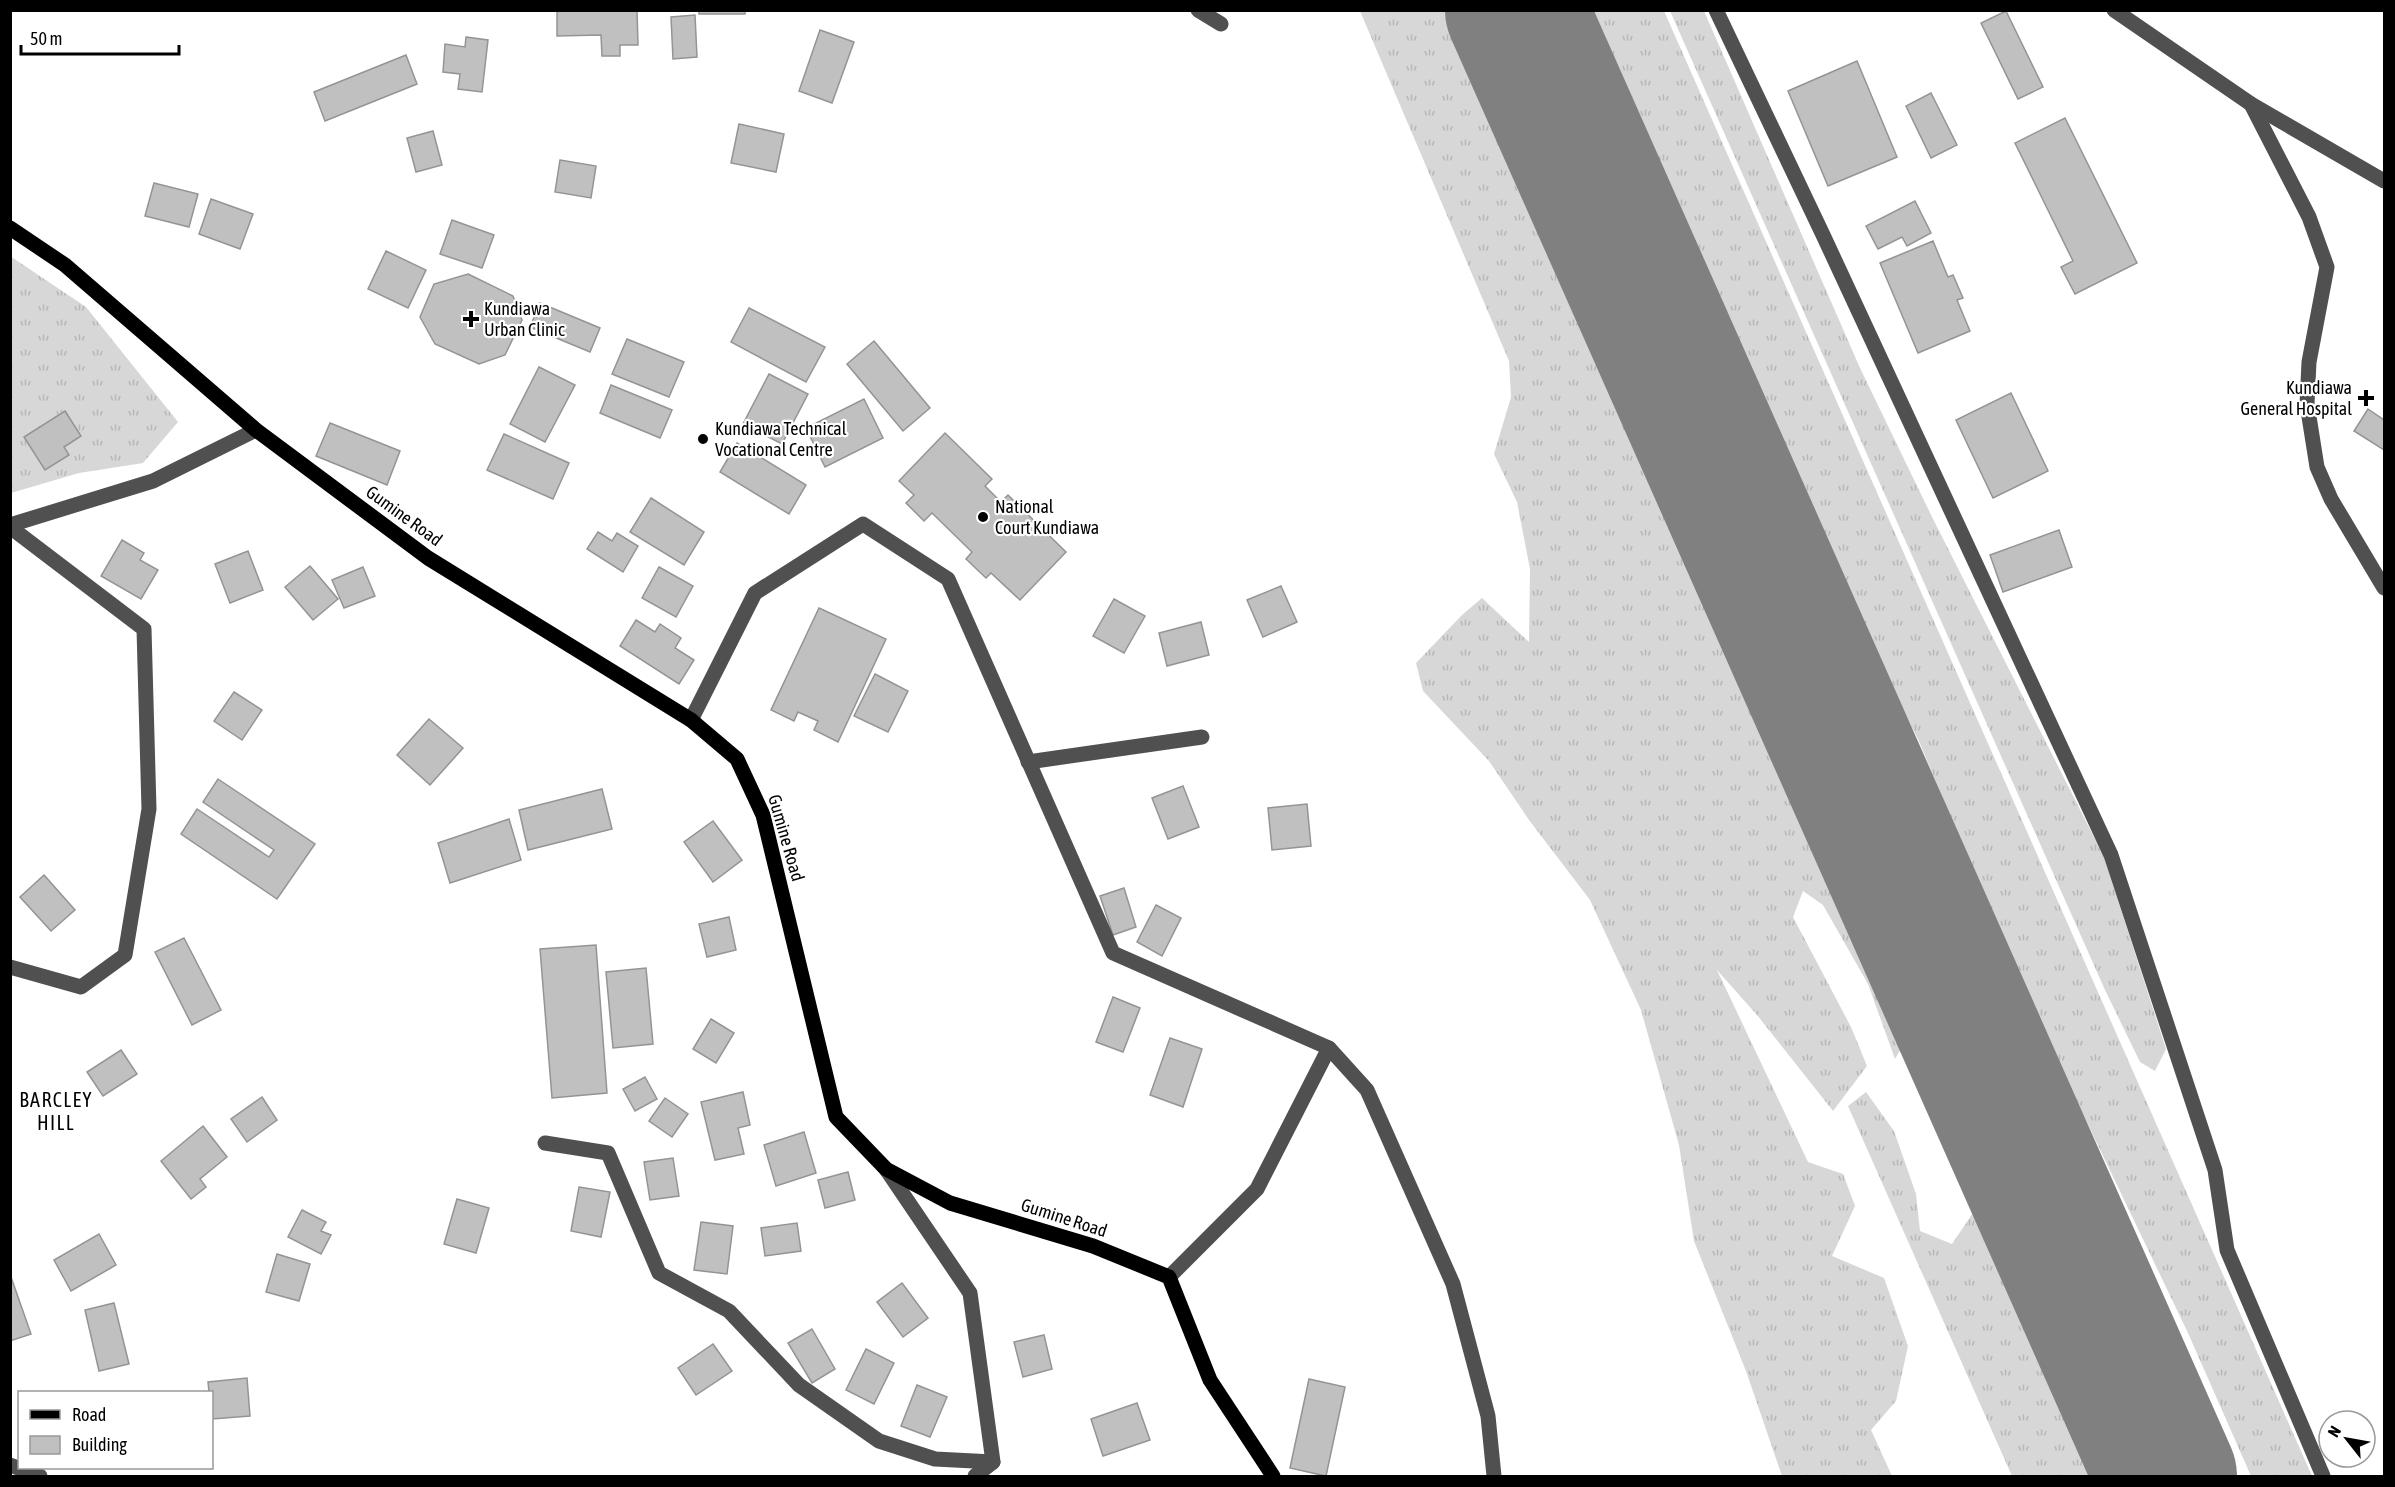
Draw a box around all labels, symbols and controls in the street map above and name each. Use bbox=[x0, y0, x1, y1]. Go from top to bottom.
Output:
scale bar bbox=[21, 18, 178, 56]
text: 50 m bbox=[30, 28, 62, 49]
place label: Kundiawa Urban Clinic bbox=[484, 298, 565, 340]
marker: Kundiawa Urban Clinic bbox=[462, 310, 480, 328]
place label: Kundiawa General Hospital bbox=[2241, 377, 2352, 419]
marker: Kundiawa General Hospital bbox=[2357, 389, 2375, 407]
place label: Kundiawa Technical Vocational Centre bbox=[715, 418, 847, 460]
marker: Kundiawa Technical Vocational Centre bbox=[696, 432, 710, 446]
street label: Gumine Road bbox=[362, 481, 446, 550]
place label: National Court Kundiawa bbox=[995, 496, 1099, 538]
marker: National Court Kundiawa bbox=[976, 510, 990, 524]
street label: Gumine Road bbox=[764, 792, 809, 884]
district label: BARCLEY HILL bbox=[19, 1088, 93, 1134]
street label: Gumine Road bbox=[1019, 1194, 1110, 1241]
legend bbox=[18, 1391, 213, 1469]
text: Road bbox=[72, 1404, 106, 1425]
north arrow bbox=[2317, 1409, 2377, 1469]
text: N bbox=[2324, 1423, 2344, 1440]
text: Building bbox=[72, 1434, 127, 1455]

